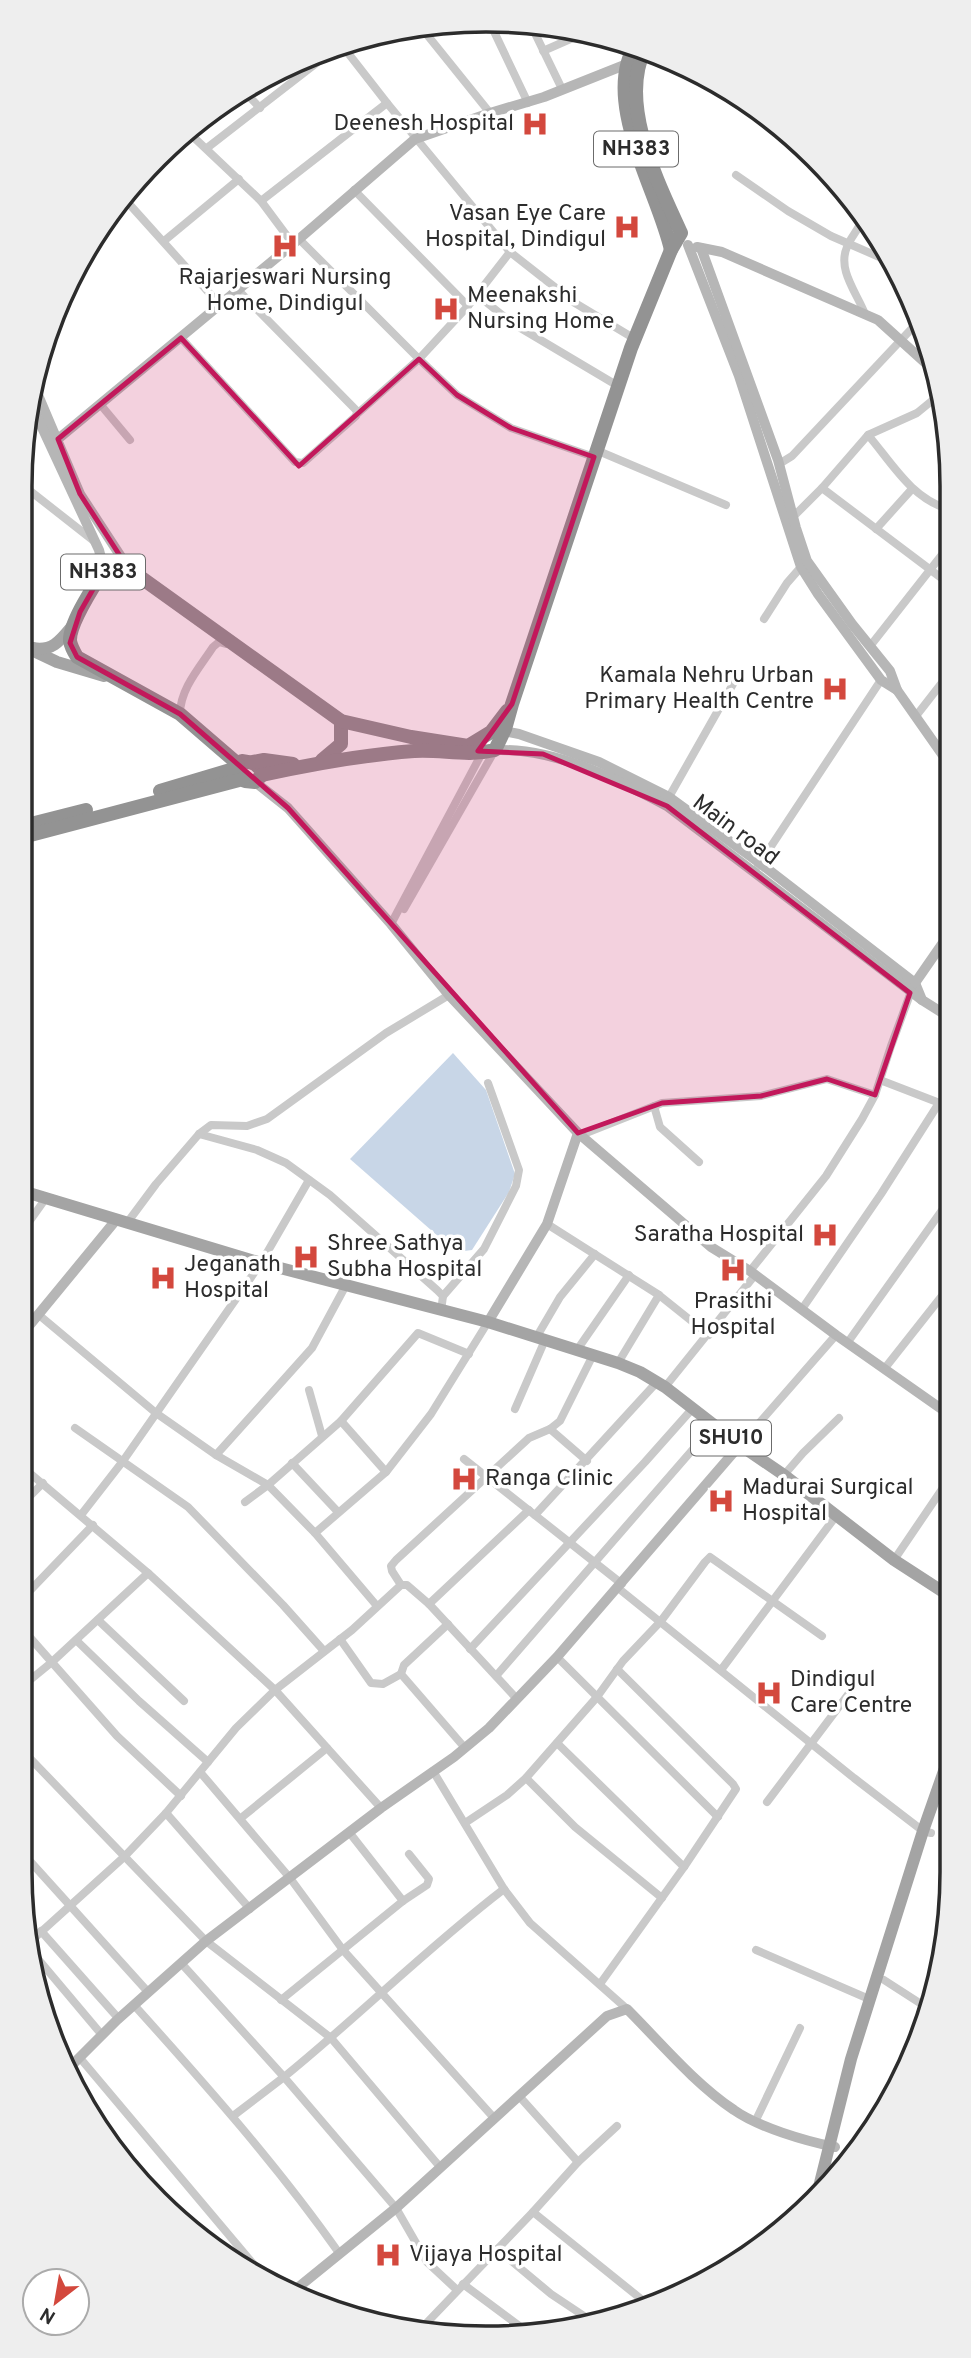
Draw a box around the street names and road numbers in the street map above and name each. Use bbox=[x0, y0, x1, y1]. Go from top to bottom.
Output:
road number: NH383 bbox=[594, 132, 678, 166]
road number: NH383 bbox=[61, 554, 145, 590]
street label: Main road bbox=[686, 789, 784, 873]
road number: SHU10 bbox=[691, 1420, 771, 1456]

